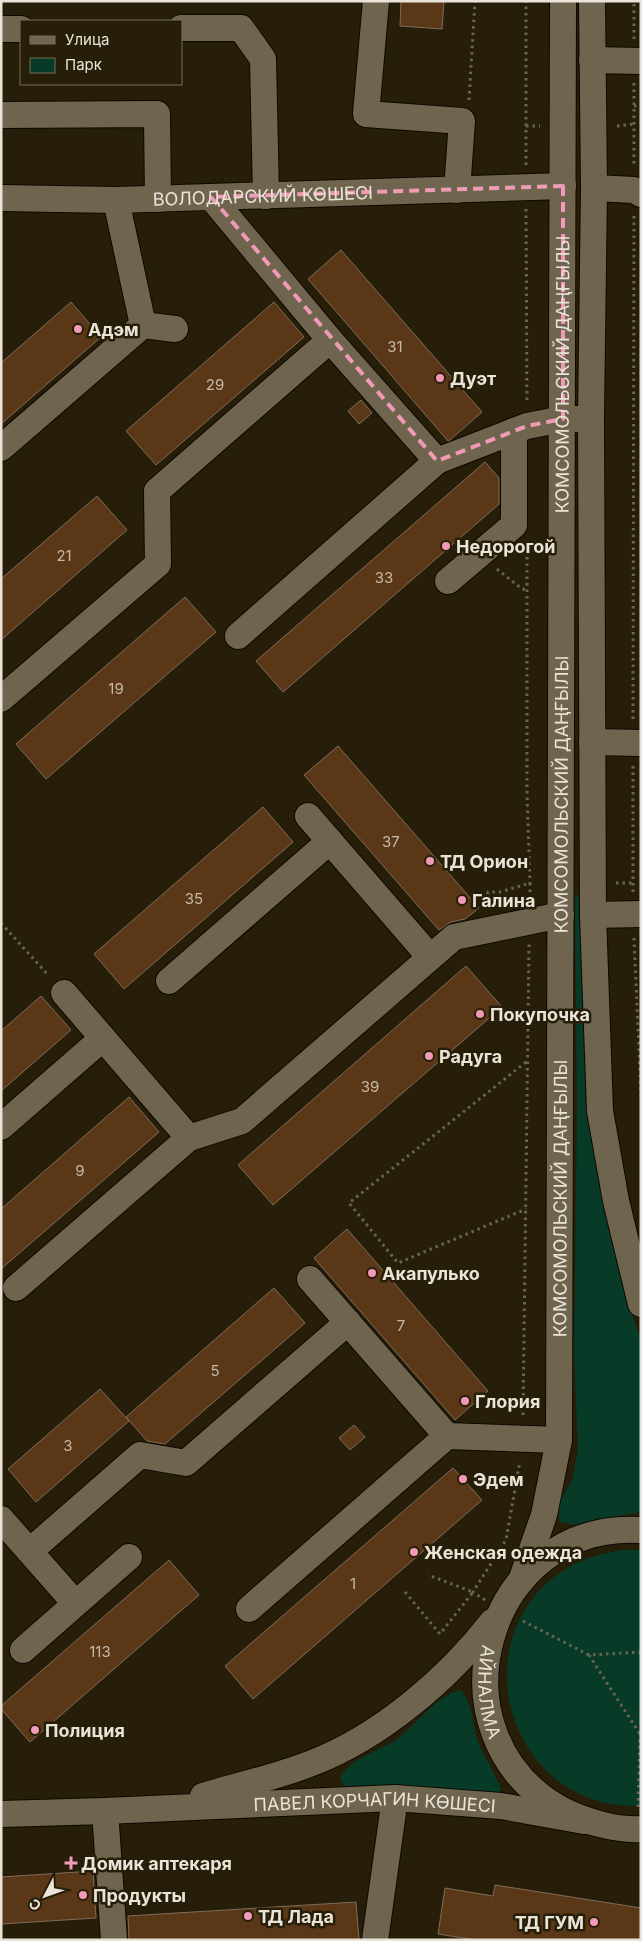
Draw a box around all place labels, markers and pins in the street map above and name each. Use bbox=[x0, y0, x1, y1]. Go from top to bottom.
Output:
place label: Адэм bbox=[88, 319, 139, 340]
marker: Адэм bbox=[72, 323, 84, 335]
place label: Дуэт bbox=[450, 368, 496, 389]
marker: Дуэт bbox=[434, 372, 446, 384]
place label: Недорогой bbox=[456, 536, 556, 557]
marker: Недорогой bbox=[440, 540, 452, 552]
place label: ТД Орион bbox=[440, 851, 528, 872]
marker: ТД Орион bbox=[424, 855, 436, 867]
place label: Галина bbox=[472, 890, 535, 911]
marker: Галина bbox=[456, 894, 468, 906]
place label: Покупочка bbox=[490, 1004, 590, 1025]
marker: Покупочка bbox=[474, 1008, 486, 1020]
place label: Радуга bbox=[439, 1046, 502, 1067]
marker: Радуга bbox=[423, 1050, 435, 1062]
place label: Акапулько bbox=[382, 1263, 480, 1284]
marker: Акапулько bbox=[366, 1267, 378, 1279]
place label: Глория bbox=[475, 1391, 540, 1412]
marker: Глория bbox=[459, 1395, 471, 1407]
place label: Эдем bbox=[473, 1469, 524, 1490]
marker: Эдем bbox=[457, 1473, 469, 1485]
place label: Женская одежда bbox=[424, 1542, 582, 1563]
marker: Женская одежда bbox=[408, 1546, 420, 1558]
place label: Полиция bbox=[45, 1720, 125, 1741]
marker: Полиция bbox=[29, 1724, 41, 1736]
place label: Домик аптекаря bbox=[81, 1853, 232, 1874]
marker: Домик аптекаря bbox=[65, 1857, 77, 1869]
place label: Продукты bbox=[93, 1885, 186, 1906]
marker: Продукты bbox=[77, 1889, 89, 1901]
place label: ТД Лада bbox=[258, 1906, 334, 1927]
marker: ТД Лада bbox=[242, 1910, 254, 1922]
place label: ТД ГУМ bbox=[515, 1912, 584, 1933]
marker: ТД ГУМ bbox=[588, 1916, 600, 1928]

